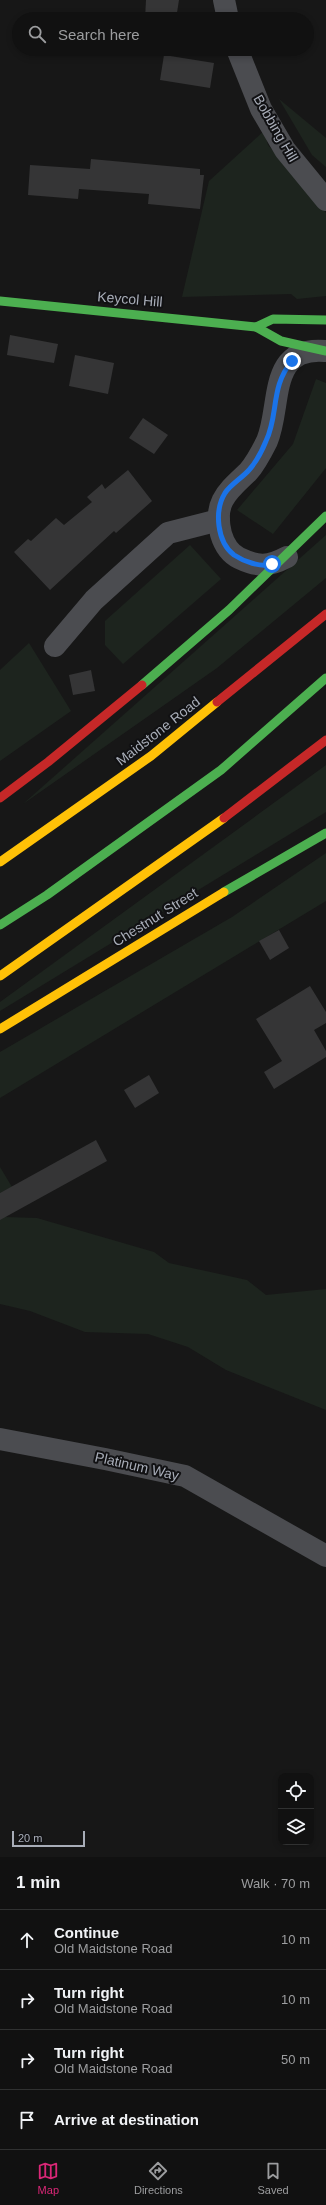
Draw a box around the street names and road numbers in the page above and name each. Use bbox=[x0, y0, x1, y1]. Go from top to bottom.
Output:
street label: Bobbing Hill bbox=[250, 92, 302, 164]
street label: Keycol Hill bbox=[97, 288, 163, 310]
street label: Maidstone Road bbox=[113, 693, 203, 769]
street label: Chestnut Street bbox=[110, 884, 201, 950]
street label: Platinum Way bbox=[93, 1449, 181, 1483]

